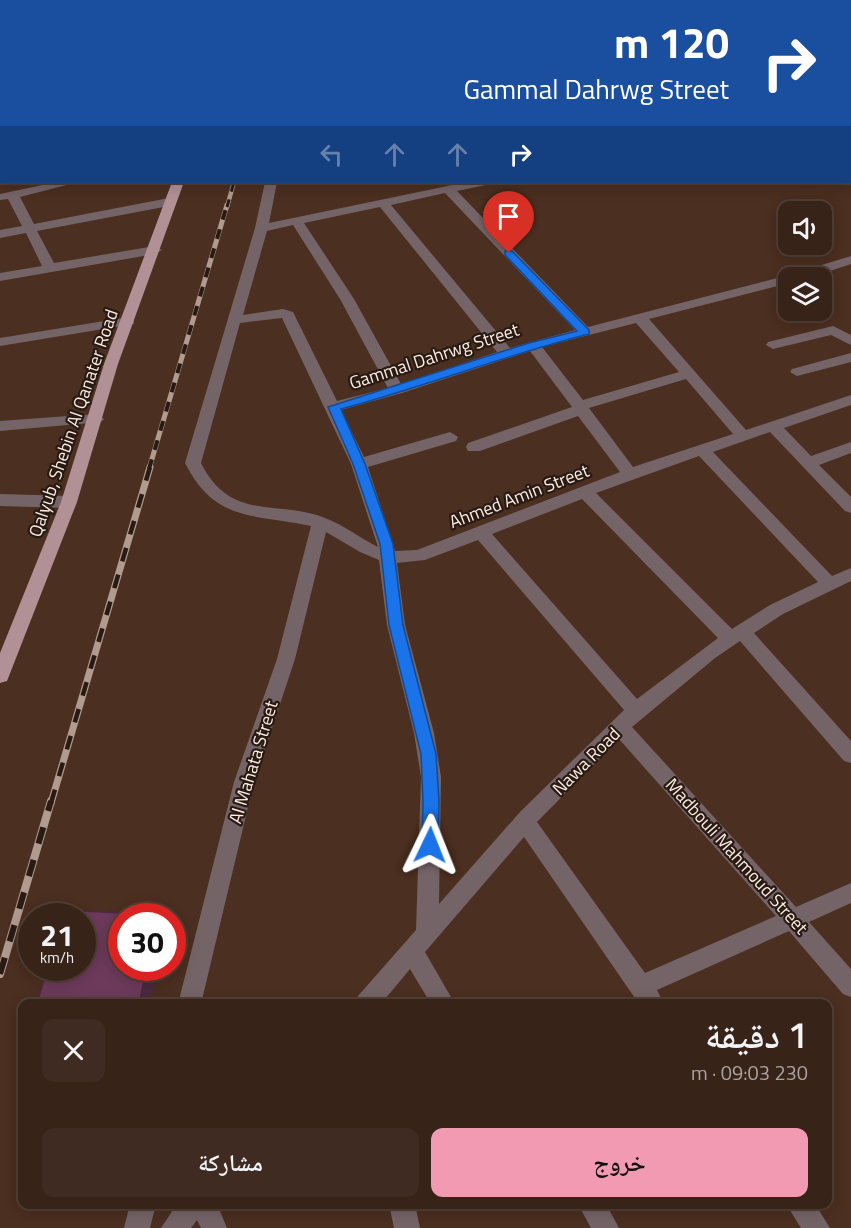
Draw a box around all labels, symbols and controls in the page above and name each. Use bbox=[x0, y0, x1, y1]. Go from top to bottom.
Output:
text: 120 m bbox=[614, 10, 729, 74]
icon: right bbox=[750, 24, 828, 102]
text: Gammal Dahrwg Street bbox=[463, 68, 729, 109]
icon: left bbox=[315, 138, 348, 171]
icon: ahead bbox=[378, 138, 411, 171]
icon: ahead bbox=[441, 138, 474, 171]
icon: right bbox=[504, 138, 537, 171]
pin bbox=[483, 191, 534, 253]
icon: arrive bbox=[492, 200, 525, 233]
map controls bbox=[778, 201, 832, 321]
button: sound bbox=[778, 201, 832, 255]
button: layers bbox=[778, 267, 832, 321]
street label: Qalyub, Shebin Al Qanater Road bbox=[21, 305, 125, 541]
street label: Gammal Dahrwg Street bbox=[346, 316, 523, 396]
street label: Ahmed Amin Street bbox=[445, 457, 593, 535]
street label: Al Mahata Street bbox=[221, 697, 285, 827]
street label: Nawa Road bbox=[546, 721, 626, 801]
street label: Madbouli Mahmoud Street bbox=[659, 772, 815, 941]
position arrow bbox=[398, 813, 462, 877]
speed limit sign: 30 bbox=[108, 903, 186, 981]
text: 21 bbox=[40, 912, 74, 958]
text: km/h bbox=[40, 946, 74, 969]
text: 1 دقيقة bbox=[705, 1007, 808, 1062]
button: close bbox=[42, 1019, 105, 1082]
text: 230 m · 09:03 bbox=[691, 1057, 808, 1088]
button: مشاركة bbox=[42, 1128, 419, 1197]
button: خروج bbox=[431, 1128, 808, 1197]

